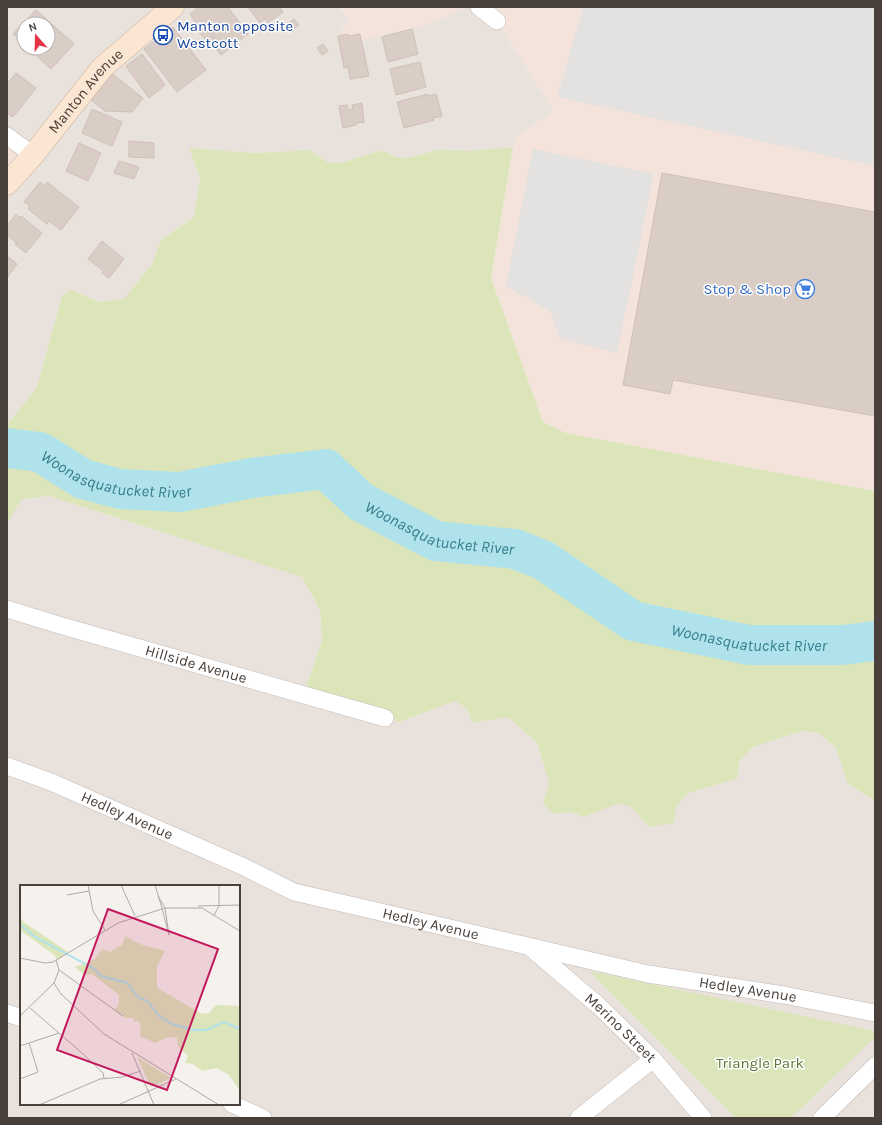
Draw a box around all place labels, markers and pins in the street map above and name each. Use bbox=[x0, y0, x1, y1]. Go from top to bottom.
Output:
place label: Manton opposite Westcott bbox=[177, 17, 293, 52]
bus stop icon: Manton opposite Westcott bbox=[152, 24, 174, 46]
supermarket icon: Stop & Shop bbox=[794, 278, 816, 300]
place label: Stop & Shop bbox=[703, 280, 791, 298]

